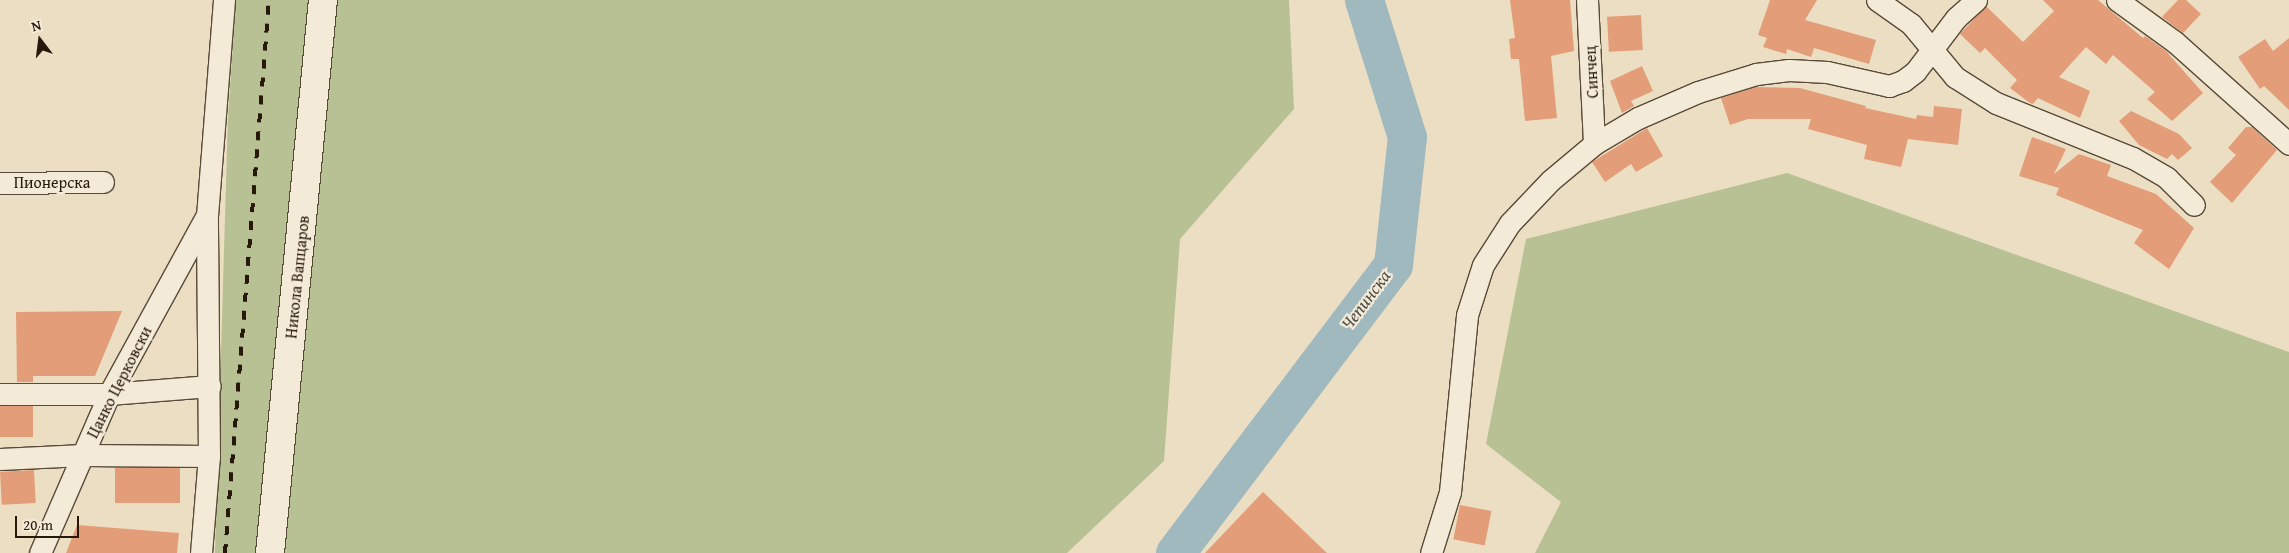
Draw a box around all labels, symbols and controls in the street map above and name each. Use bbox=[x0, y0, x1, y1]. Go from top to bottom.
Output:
north arrow bbox=[15, 15, 65, 65]
text: N bbox=[29, 15, 43, 36]
street label: Синчец bbox=[1580, 45, 1602, 99]
street label: Пионерска bbox=[14, 172, 90, 192]
street label: Никола Вапцаров bbox=[281, 215, 313, 339]
water label: Чепинска bbox=[1337, 266, 1395, 334]
street label: Цанко Церковски bbox=[83, 323, 155, 441]
scale bar bbox=[18, 506, 81, 538]
text: 20 m bbox=[23, 514, 53, 535]

